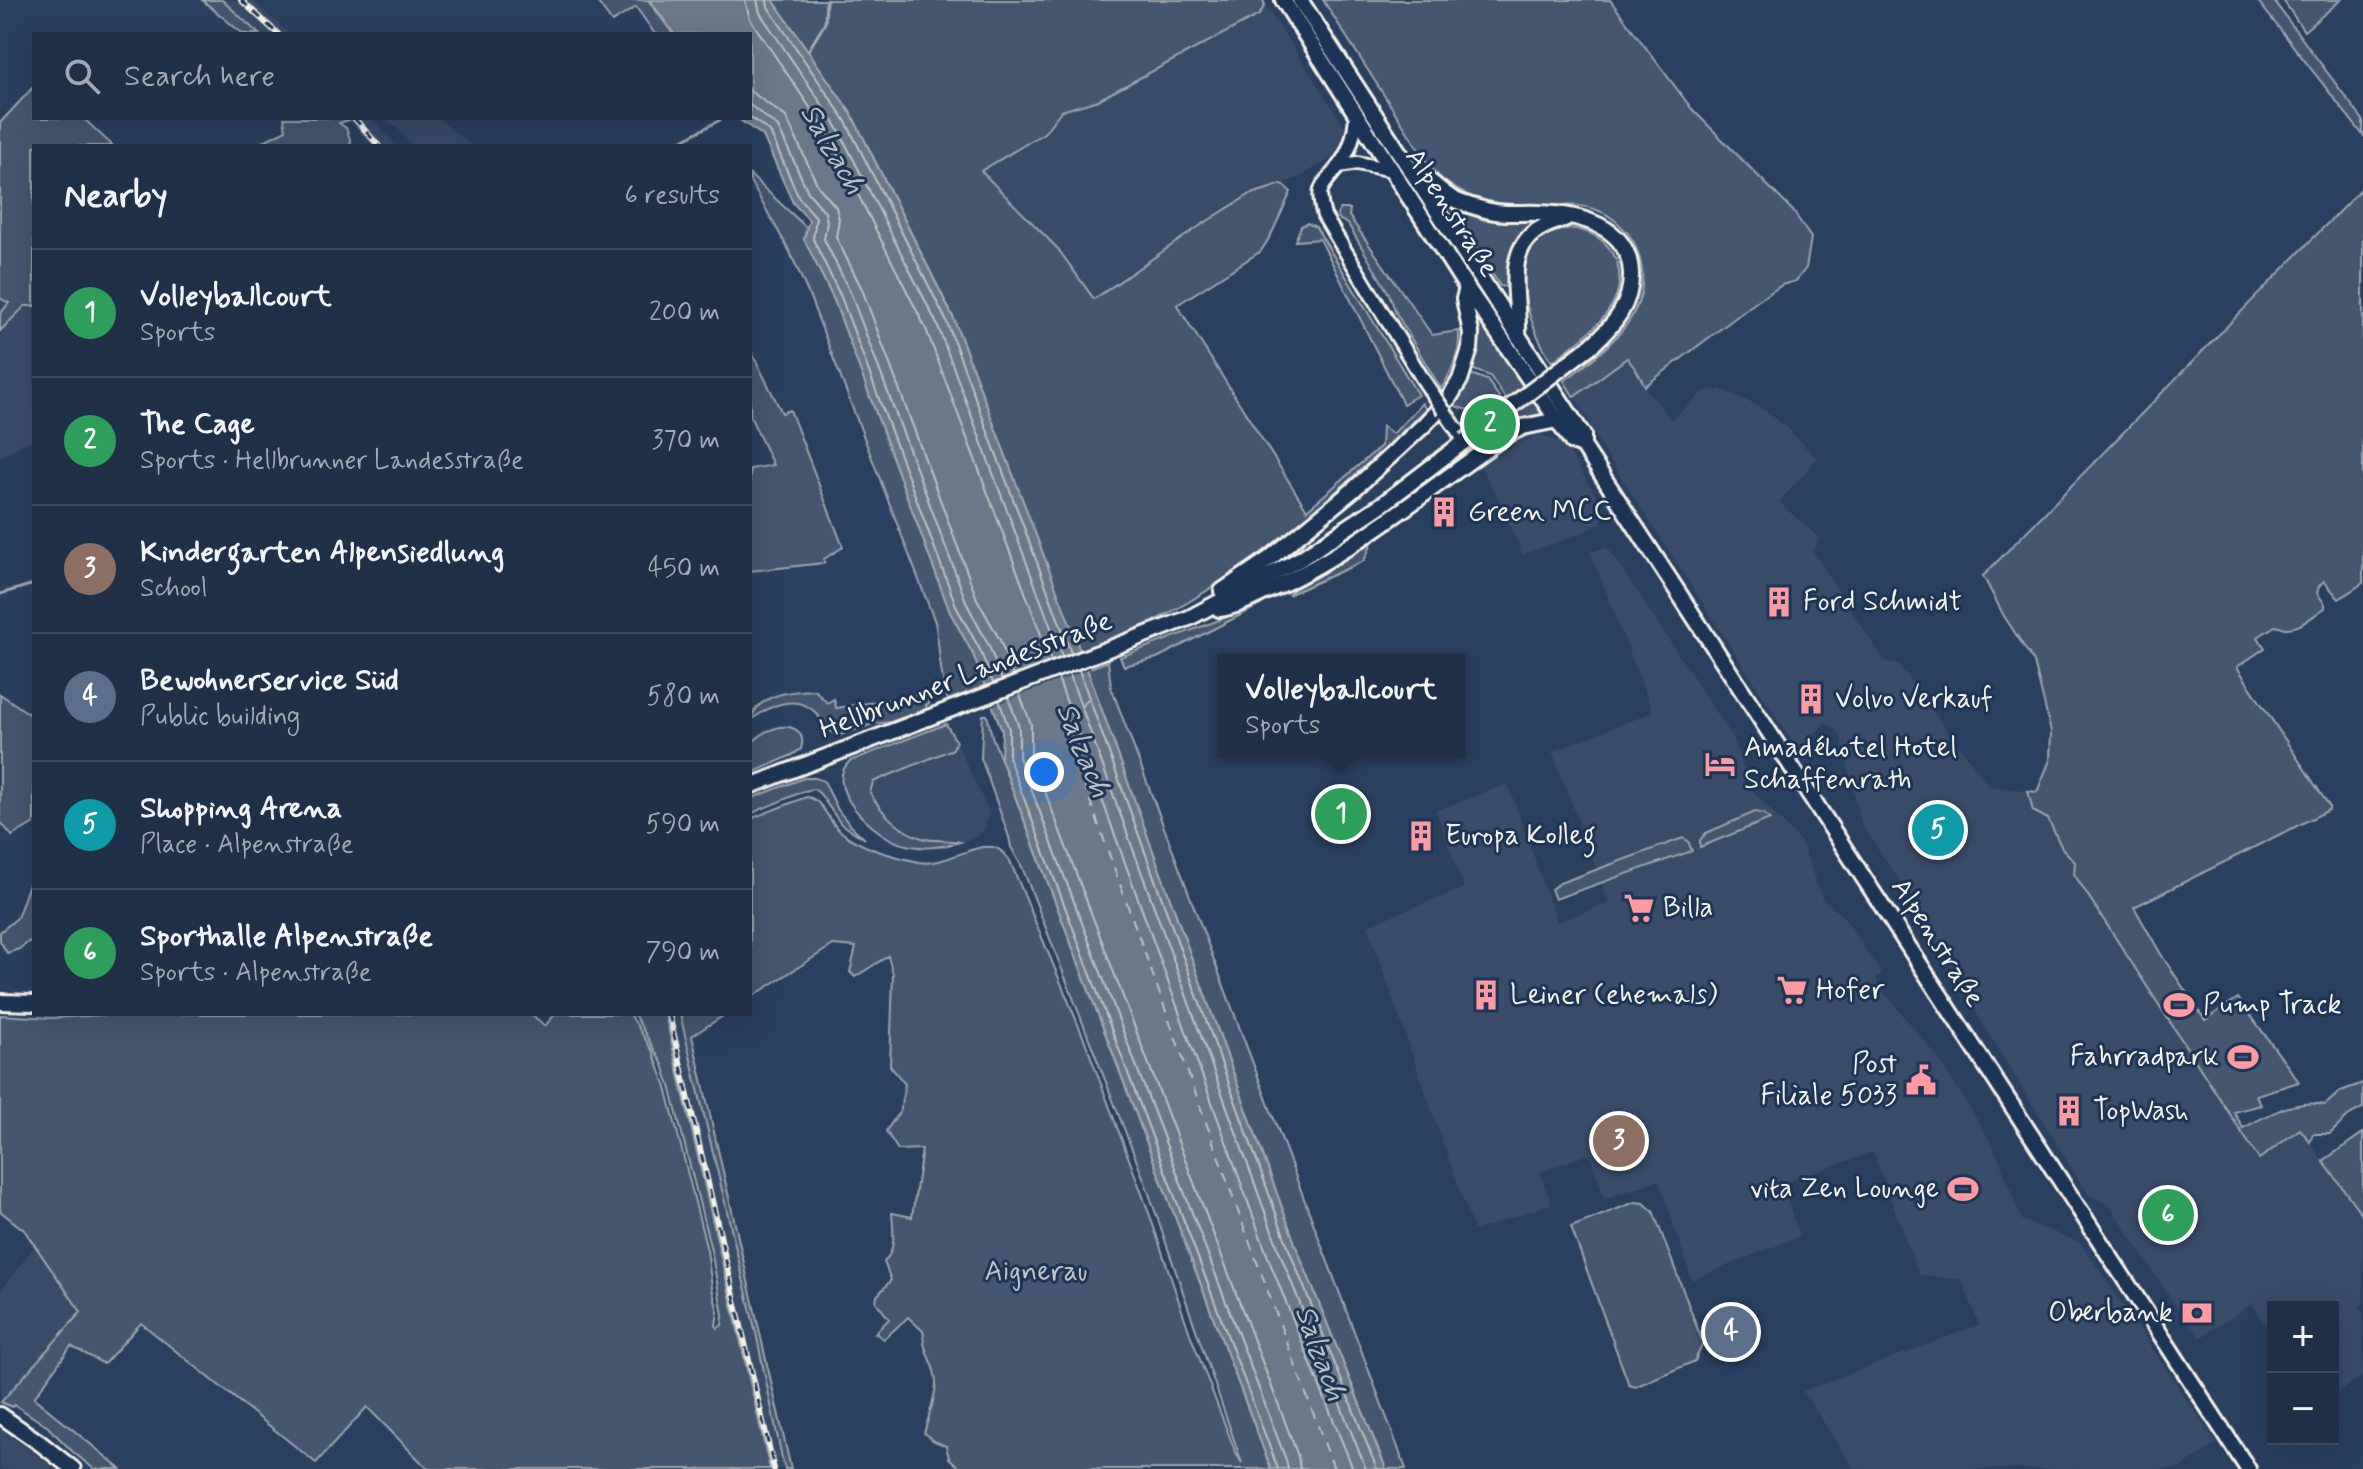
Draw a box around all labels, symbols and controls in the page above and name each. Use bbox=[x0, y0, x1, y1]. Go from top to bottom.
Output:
search box bbox=[32, 32, 752, 120]
icon: search bbox=[60, 54, 104, 98]
text: Search here bbox=[124, 57, 275, 96]
water label: Salzach bbox=[790, 97, 874, 201]
street label: Alpenstraße bbox=[1396, 141, 1506, 285]
text: Nearby bbox=[64, 174, 168, 219]
text: 6 results bbox=[625, 179, 720, 213]
text: Volleyballcourt bbox=[140, 277, 332, 316]
text: 1 bbox=[84, 296, 96, 330]
text: 200 m bbox=[649, 296, 720, 330]
text: Sports bbox=[140, 316, 215, 350]
pin: 2 bbox=[1464, 394, 1516, 454]
text: The Cage bbox=[140, 405, 255, 444]
text: 2 bbox=[84, 424, 96, 458]
text: 370 m bbox=[652, 424, 720, 458]
text: Sports · Hellbrunner Landesstraße bbox=[140, 444, 524, 478]
place label: Green MCC bbox=[1468, 494, 1611, 531]
building icon: Green MCC bbox=[1427, 495, 1461, 529]
text: Kindergarten Alpensiedlung bbox=[140, 533, 504, 572]
text: 3 bbox=[84, 552, 96, 586]
text: 450 m bbox=[648, 552, 720, 586]
text: School bbox=[140, 572, 207, 606]
place label: Ford Schmidt bbox=[1803, 584, 1962, 621]
building icon: Ford Schmidt bbox=[1762, 585, 1796, 619]
street label: Hellbrunner Landesstraße bbox=[814, 603, 1118, 749]
popup bbox=[1217, 654, 1465, 758]
text: Bewohnerservice Süd bbox=[140, 661, 399, 700]
text: Volleyballcourt bbox=[1245, 670, 1437, 709]
text: 4 bbox=[82, 680, 98, 714]
text: 580 m bbox=[647, 680, 720, 714]
place label: Volvo Verkauf bbox=[1835, 681, 1993, 718]
building icon: Volvo Verkauf bbox=[1794, 682, 1828, 716]
water label: Salzach bbox=[1046, 697, 1120, 803]
text: Public building bbox=[140, 700, 300, 734]
text: Sports bbox=[1245, 709, 1320, 743]
place label: Amadéhotel Hotel Schaffenrath bbox=[1744, 730, 1957, 799]
hotel icon: Amadéhotel Hotel Schaffenrath bbox=[1703, 747, 1737, 781]
your location bbox=[1024, 752, 1064, 792]
pin: 1 bbox=[1315, 784, 1367, 844]
text: Shopping Arena bbox=[140, 789, 342, 828]
pin: 5 bbox=[1912, 800, 1964, 860]
text: 5 bbox=[82, 808, 98, 842]
text: 590 m bbox=[646, 808, 720, 842]
place label: Europa Kolleg bbox=[1445, 818, 1596, 858]
building icon: Europa Kolleg bbox=[1404, 819, 1438, 853]
text: Place · Alpenstraße bbox=[140, 828, 354, 862]
street label: Alpenstraße bbox=[1882, 871, 1992, 1015]
place label: Billa bbox=[1663, 890, 1713, 927]
supermarket icon: Billa bbox=[1622, 891, 1656, 925]
text: Sporthalle Alpenstraße bbox=[140, 917, 433, 956]
text: 6 bbox=[83, 936, 97, 970]
text: 790 m bbox=[645, 936, 720, 970]
text: Sports · Alpenstraße bbox=[140, 956, 372, 990]
place label: Hofer bbox=[1816, 972, 1885, 1009]
supermarket icon: Hofer bbox=[1775, 973, 1809, 1007]
place label: Leiner (ehemals) bbox=[1510, 977, 1717, 1014]
building icon: Leiner (ehemals) bbox=[1469, 978, 1503, 1012]
place label: Pump Track bbox=[2203, 987, 2342, 1024]
sports icon: Pump Track bbox=[2162, 988, 2196, 1022]
place label: Fahrradpark bbox=[2070, 1039, 2219, 1076]
sports icon: Fahrradpark bbox=[2226, 1040, 2260, 1074]
place label: Post Filiale 5033 bbox=[1760, 1046, 1898, 1115]
public building icon: Post Filiale 5033 bbox=[1904, 1063, 1938, 1097]
place label: TopWash bbox=[2093, 1093, 2189, 1130]
building icon: TopWash bbox=[2052, 1094, 2086, 1128]
pin: 3 bbox=[1593, 1111, 1645, 1171]
place label: vita Zen Lounge bbox=[1750, 1171, 1939, 1208]
sports icon: vita Zen Lounge bbox=[1946, 1172, 1980, 1206]
pin: 6 bbox=[2142, 1185, 2194, 1245]
park label: Aignerau bbox=[984, 1254, 1088, 1291]
place label: Oberbank bbox=[2048, 1295, 2173, 1332]
bank icon: Oberbank bbox=[2180, 1296, 2214, 1330]
water label: Salzach bbox=[1285, 1300, 1355, 1406]
map controls bbox=[2267, 1301, 2339, 1445]
button: + bbox=[2267, 1301, 2339, 1373]
pin: 4 bbox=[1705, 1302, 1757, 1362]
button: − bbox=[2267, 1373, 2339, 1445]

